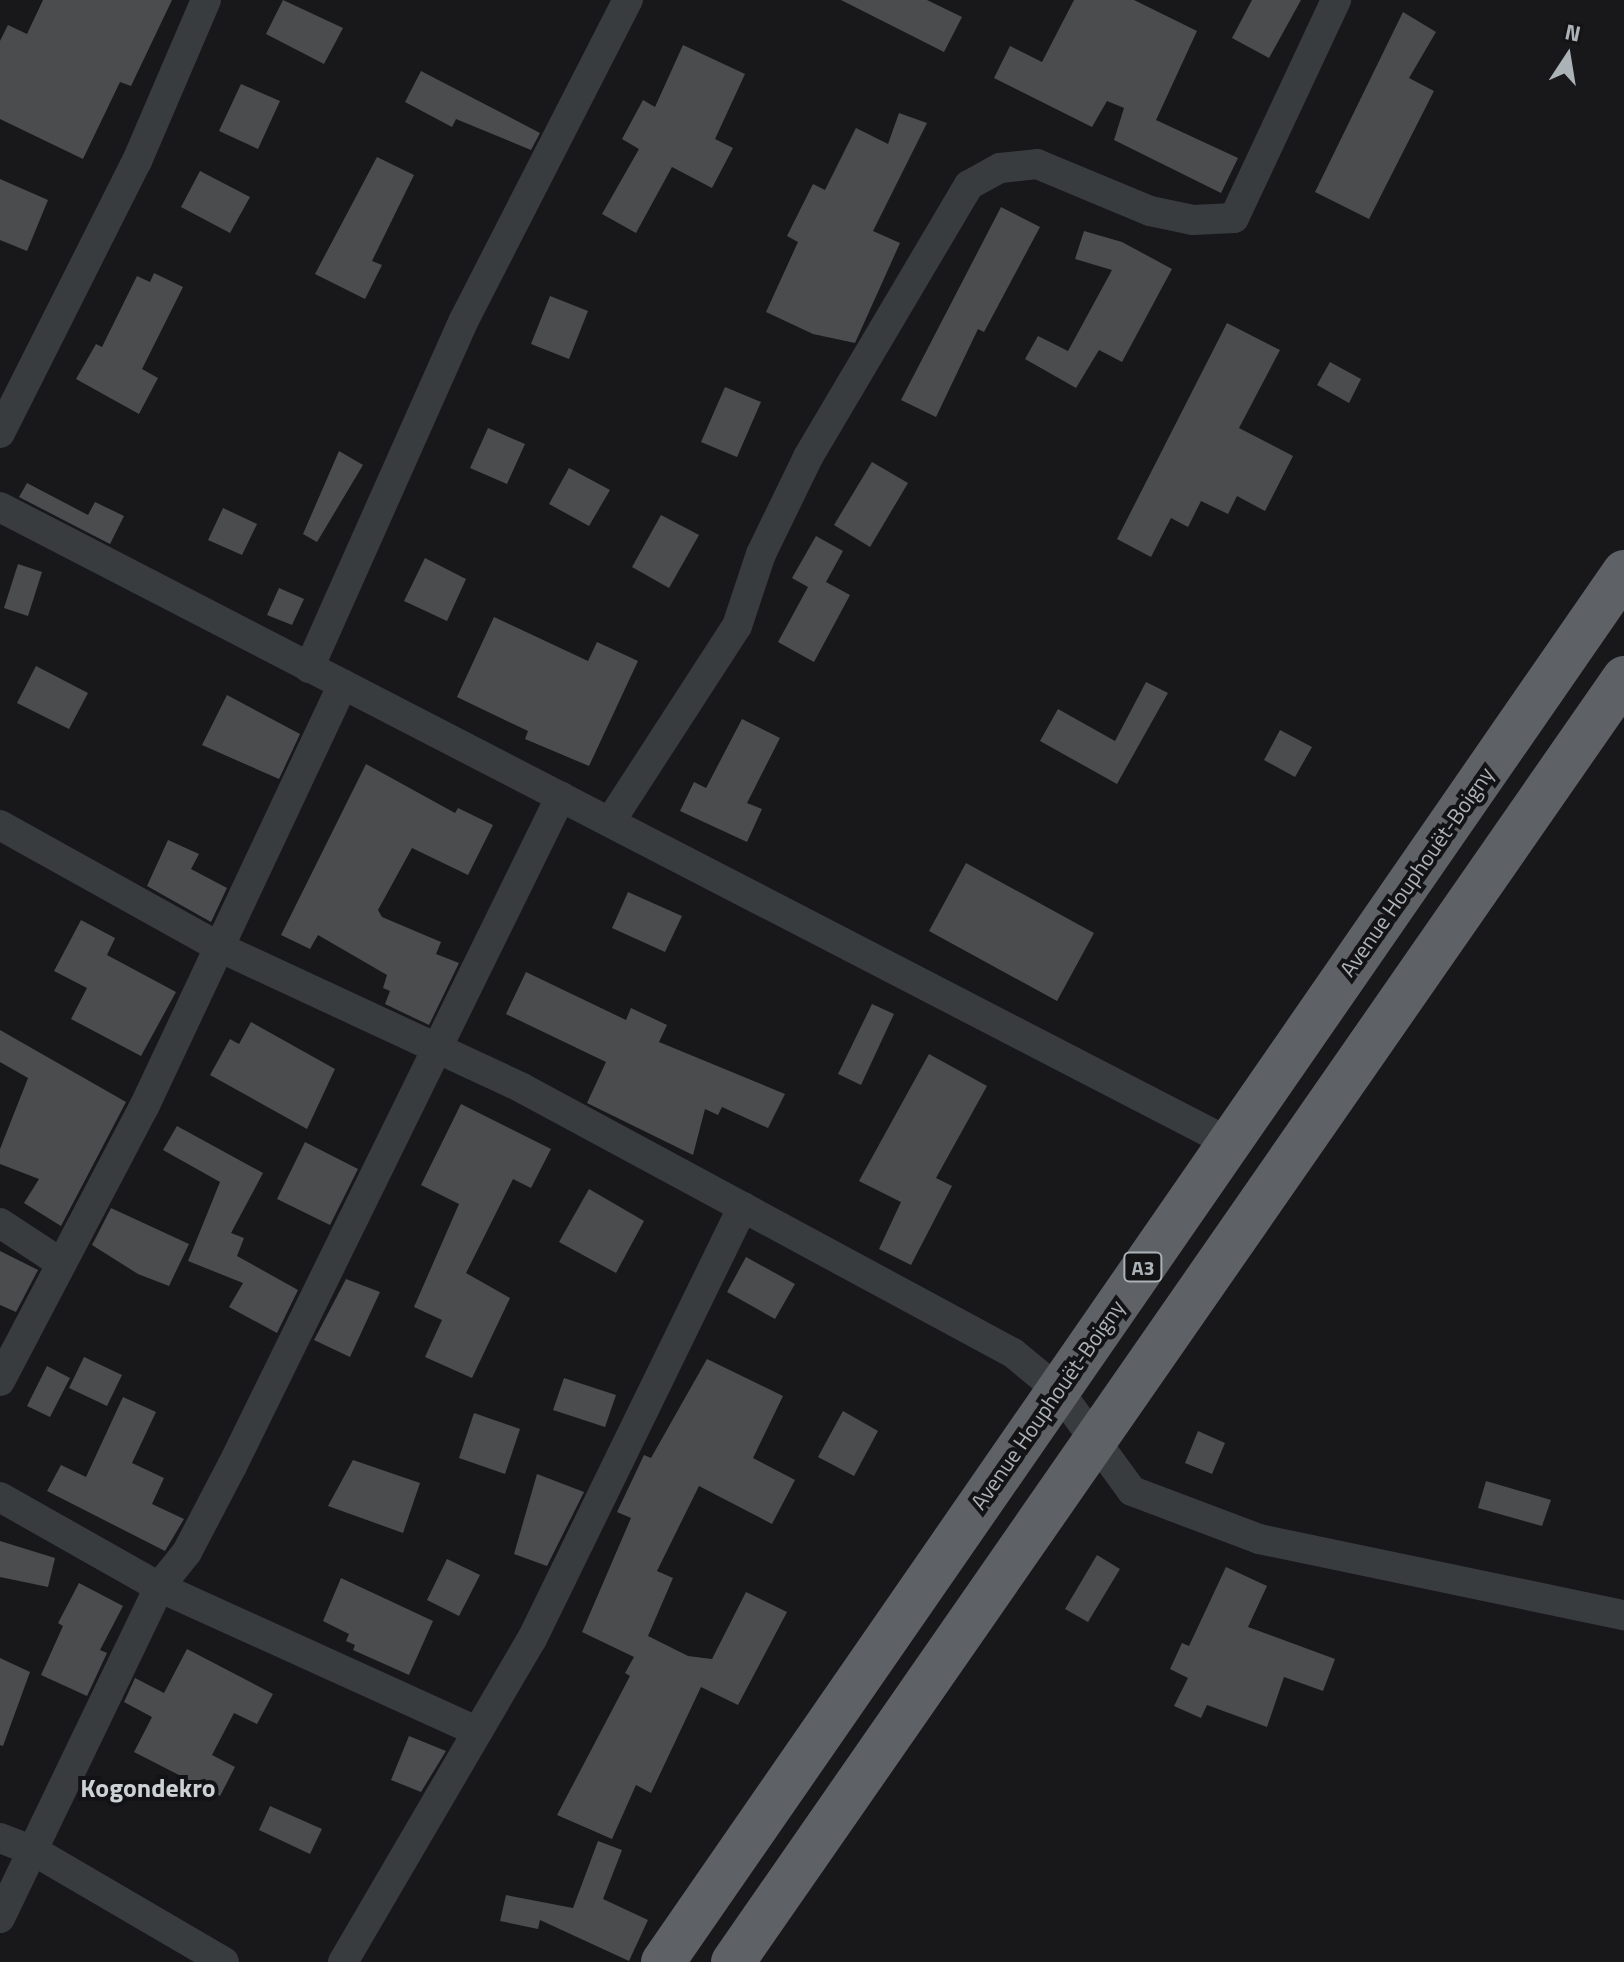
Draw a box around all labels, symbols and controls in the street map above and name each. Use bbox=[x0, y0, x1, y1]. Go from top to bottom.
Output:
text: N bbox=[1562, 14, 1584, 51]
north arrow bbox=[1528, 16, 1608, 96]
street label: Avenue Houphouët-Boigny bbox=[1335, 762, 1499, 982]
road number: A3 bbox=[1123, 1251, 1163, 1283]
street label: Avenue Houphouët-Boigny bbox=[966, 1295, 1130, 1515]
district label: Kogondekro bbox=[80, 1772, 216, 1804]

